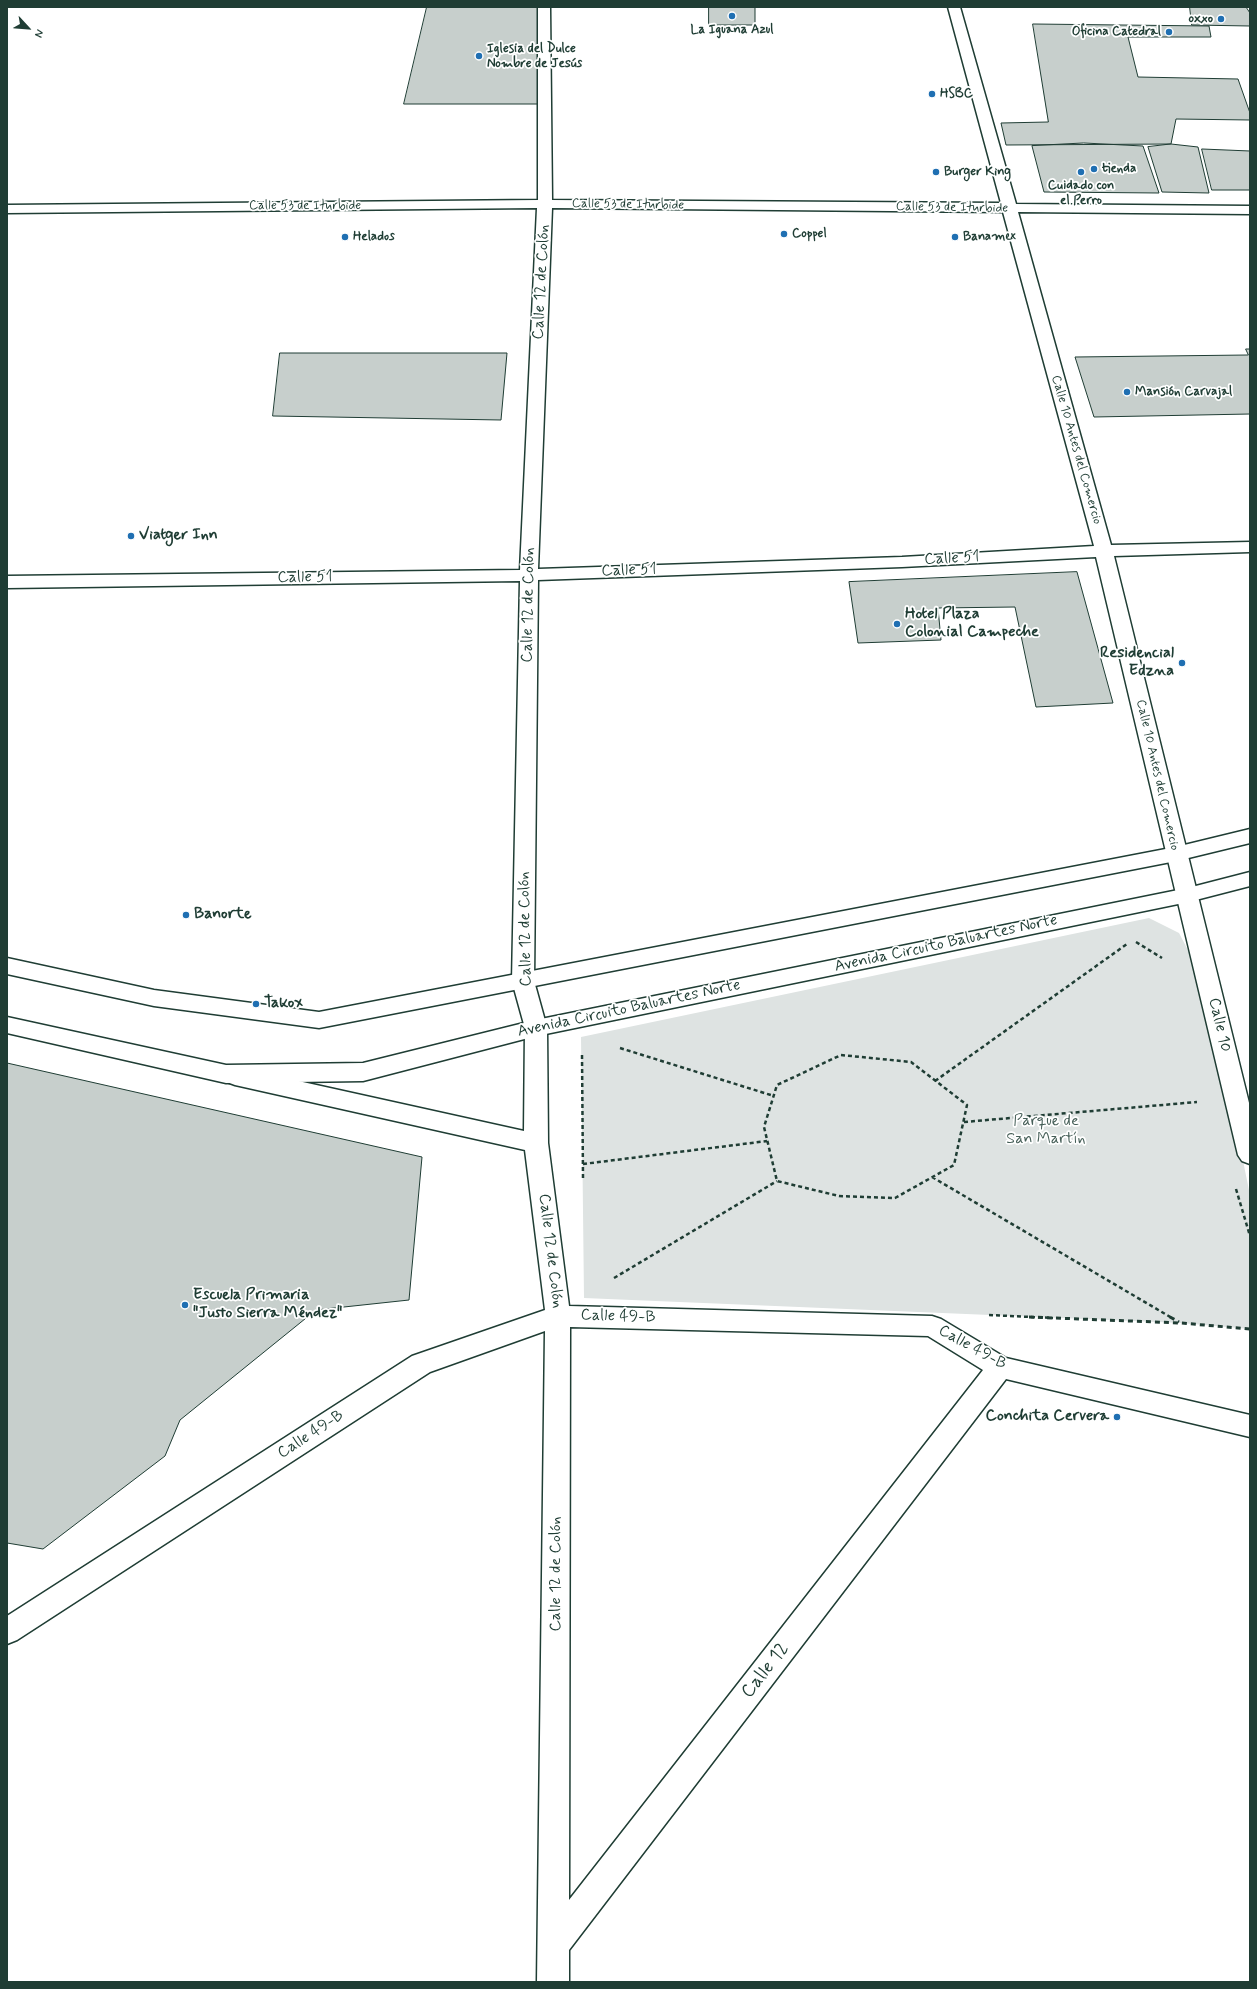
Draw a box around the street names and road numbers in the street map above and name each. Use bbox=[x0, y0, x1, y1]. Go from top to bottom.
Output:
street label: Calle 53 de Iturbide bbox=[572, 196, 684, 214]
street label: Calle 53 de Iturbide bbox=[249, 198, 361, 214]
street label: Calle 53 de Iturbide bbox=[896, 199, 1008, 217]
street label: Calle 12 de Colón bbox=[529, 224, 555, 340]
street label: Calle 10 Antes del Comercio bbox=[1047, 374, 1105, 526]
street label: Calle 12 de Colón bbox=[518, 547, 540, 663]
street label: Calle 51 bbox=[924, 548, 980, 570]
street label: Calle 51 bbox=[601, 560, 657, 582]
street label: Calle 51 bbox=[277, 568, 333, 588]
street label: Calle 10 Antes del Comercio bbox=[1132, 698, 1182, 852]
street label: Calle 12 de Colón bbox=[515, 871, 537, 987]
street label: Avenida Circuito Baluartes Norte bbox=[833, 911, 1059, 977]
street label: Avenida Circuito Baluartes Norte bbox=[516, 976, 742, 1042]
street label: Calle 10 bbox=[1203, 996, 1235, 1054]
street label: Calle 12 de Colón bbox=[533, 1193, 567, 1309]
street label: Calle 49-B bbox=[580, 1306, 656, 1328]
street label: Calle 49-B bbox=[935, 1321, 1009, 1375]
street label: Calle 49-B bbox=[274, 1407, 348, 1463]
street label: Calle 12 de Colón bbox=[547, 1516, 567, 1632]
street label: Calle 12 bbox=[737, 1639, 795, 1703]

